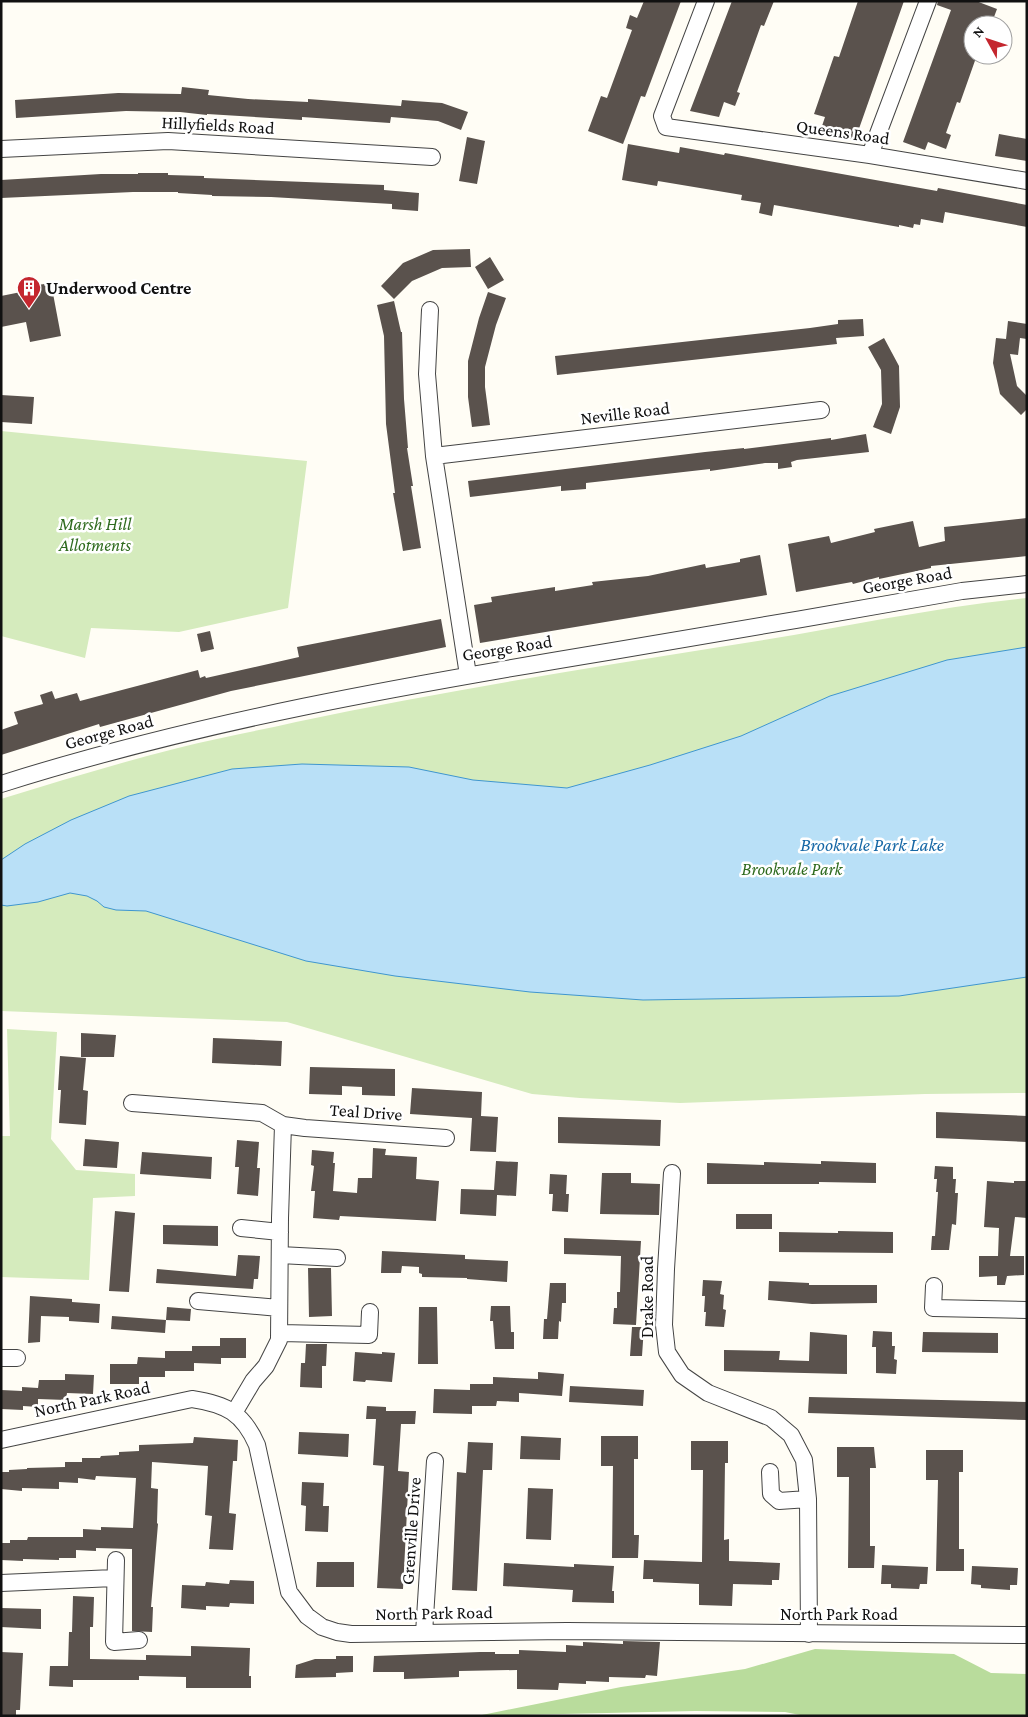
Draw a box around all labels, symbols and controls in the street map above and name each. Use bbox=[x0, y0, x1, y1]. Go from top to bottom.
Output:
north arrow bbox=[963, 15, 1013, 65]
text: N bbox=[969, 22, 988, 40]
street label: Hillyfields Road bbox=[161, 112, 276, 138]
street label: Queens Road bbox=[795, 116, 891, 149]
building icon: Underwood Centre bbox=[16, 275, 42, 309]
place label: Underwood Centre bbox=[46, 278, 191, 298]
street label: Neville Road bbox=[579, 398, 671, 428]
park label: Marsh Hill Allotments bbox=[58, 514, 132, 555]
street label: George Road bbox=[861, 562, 954, 598]
street label: George Road bbox=[461, 631, 554, 665]
street label: George Road bbox=[63, 710, 156, 753]
water label: Brookvale Park Lake bbox=[800, 834, 944, 855]
park label: Brookvale Park bbox=[742, 859, 844, 879]
street label: Teal Drive bbox=[329, 1099, 403, 1125]
street label: Drake Road bbox=[637, 1255, 657, 1338]
street label: North Park Road bbox=[32, 1377, 152, 1421]
street label: Grenville Drive bbox=[397, 1476, 425, 1586]
street label: North Park Road bbox=[375, 1602, 494, 1624]
street label: North Park Road bbox=[780, 1604, 898, 1624]

